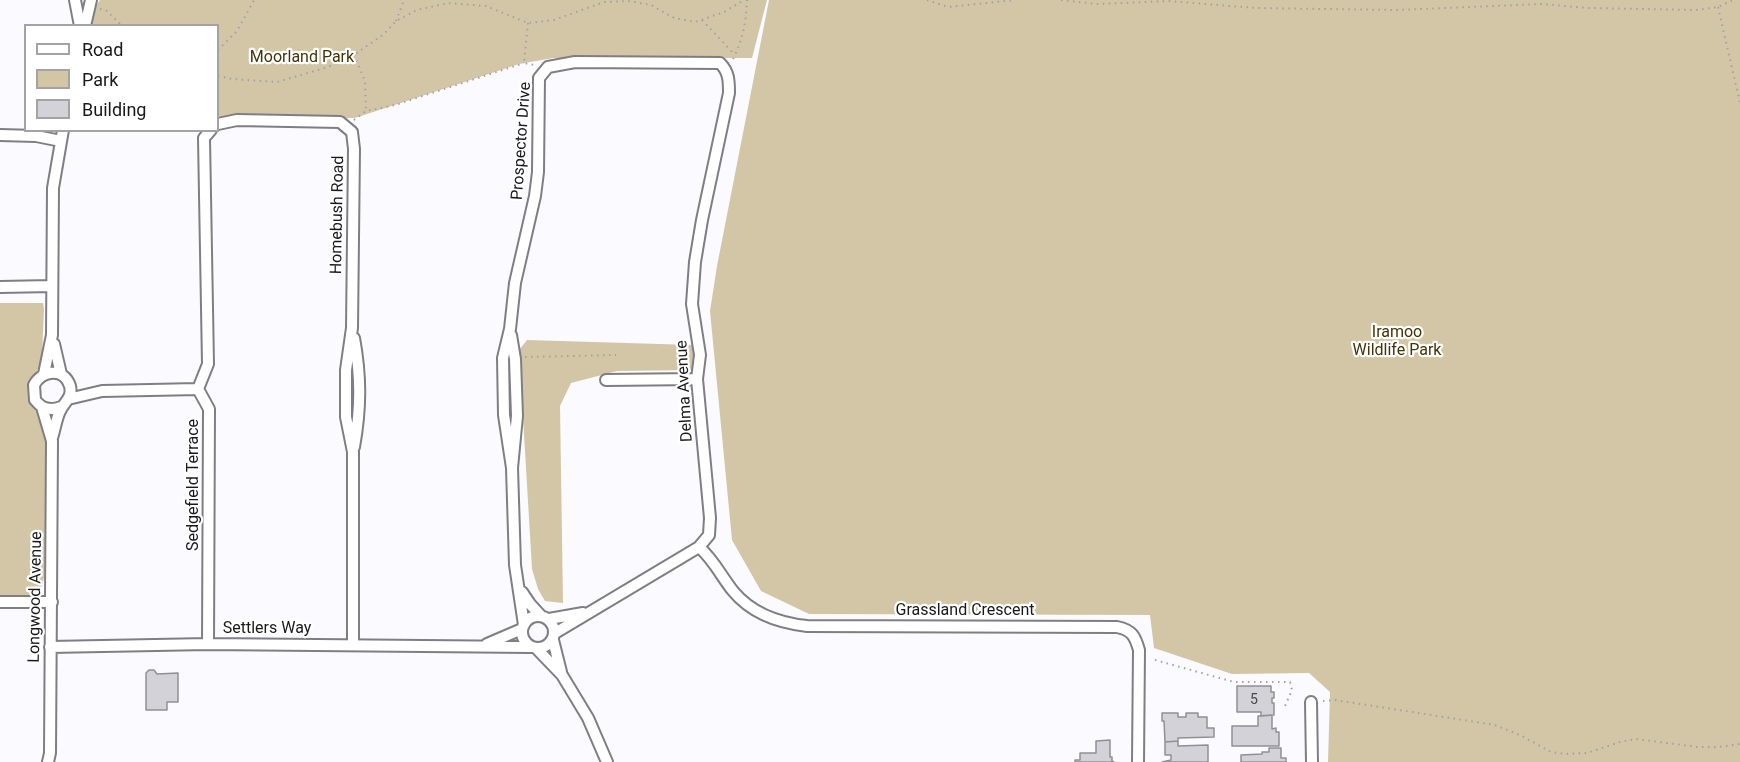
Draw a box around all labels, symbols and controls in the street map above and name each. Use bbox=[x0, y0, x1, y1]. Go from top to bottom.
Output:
legend bbox=[24, 24, 219, 132]
text: Road bbox=[82, 39, 123, 60]
park label: Moorland Park bbox=[250, 48, 354, 68]
text: Park bbox=[82, 69, 118, 90]
street label: Prospector Drive bbox=[508, 81, 536, 201]
text: Building bbox=[82, 99, 146, 120]
street label: Homebush Road bbox=[327, 156, 349, 274]
park label: Iramoo Wildlife Park bbox=[1353, 323, 1441, 361]
street label: Delma Avenue bbox=[673, 340, 697, 442]
street label: Sedgefield Terrace bbox=[184, 419, 204, 551]
street label: Longwood Avenue bbox=[25, 531, 47, 663]
street label: Grassland Crescent bbox=[895, 601, 1035, 621]
street label: Settlers Way bbox=[223, 619, 311, 639]
house number: 5 bbox=[1250, 692, 1258, 708]

